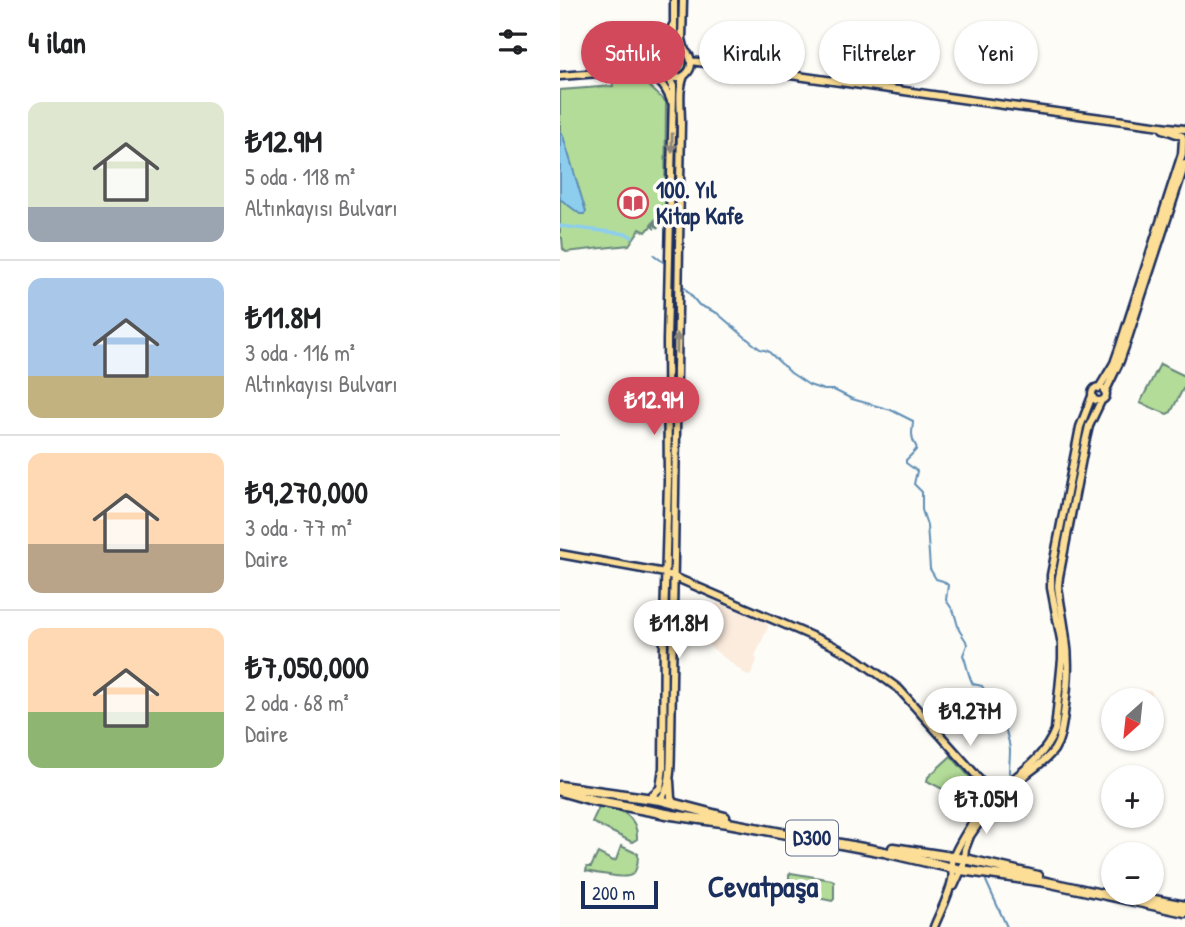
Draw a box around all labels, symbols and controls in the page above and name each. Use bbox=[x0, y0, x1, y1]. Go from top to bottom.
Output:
chip: Satılık bbox=[581, 21, 685, 84]
chip: Kiralık bbox=[699, 21, 805, 84]
chip: Filtreler bbox=[819, 21, 940, 84]
chip: Yeni bbox=[954, 21, 1038, 84]
text: 4 ilan bbox=[28, 22, 86, 62]
icon: filters bbox=[494, 23, 532, 61]
text: ₺12.9M bbox=[245, 121, 322, 161]
icon: home bbox=[84, 130, 168, 214]
one-way arrow bbox=[667, 132, 678, 154]
text: 5 oda · 118 m² bbox=[245, 161, 355, 192]
place label: 100. Yıl Kitap Kafe bbox=[656, 174, 745, 232]
library icon: 100. Yıl Kitap Kafe bbox=[616, 186, 650, 220]
text: Altınkayısı Bulvarı bbox=[245, 192, 398, 223]
text: ₺11.8M bbox=[245, 297, 321, 337]
icon: home bbox=[84, 306, 168, 390]
one-way arrow bbox=[671, 332, 683, 354]
text: 3 oda · 116 m² bbox=[245, 337, 355, 368]
text: Altınkayısı Bulvarı bbox=[245, 368, 398, 399]
pin: ₺12.9M bbox=[597, 378, 711, 437]
text: ₺12.9M bbox=[624, 384, 684, 415]
text: ₺9,270,000 bbox=[245, 472, 368, 512]
icon: home bbox=[84, 481, 168, 565]
text: 3 oda · 77 m² bbox=[245, 512, 352, 543]
text: Daire bbox=[245, 543, 288, 574]
pin: ₺11.8M bbox=[622, 600, 736, 660]
text: ₺11.8M bbox=[650, 607, 708, 638]
text: ₺7,050,000 bbox=[245, 647, 369, 687]
icon: home bbox=[84, 656, 168, 740]
text: 2 oda · 68 m² bbox=[245, 687, 349, 718]
pin: ₺9.27M bbox=[913, 688, 1027, 748]
north arrow bbox=[1101, 688, 1164, 751]
map controls bbox=[1101, 688, 1164, 905]
text: ₺9.27M bbox=[939, 695, 1001, 726]
text: Daire bbox=[245, 718, 288, 749]
button: + bbox=[1101, 765, 1164, 828]
pin: ₺7.05M bbox=[929, 776, 1043, 836]
text: ₺7.05M bbox=[954, 783, 1018, 814]
road number: D300 bbox=[786, 820, 838, 856]
button: − bbox=[1101, 842, 1164, 905]
district label: Cevatpaşa bbox=[708, 866, 818, 907]
scale bar bbox=[581, 878, 658, 910]
text: 200 m bbox=[592, 880, 635, 906]

